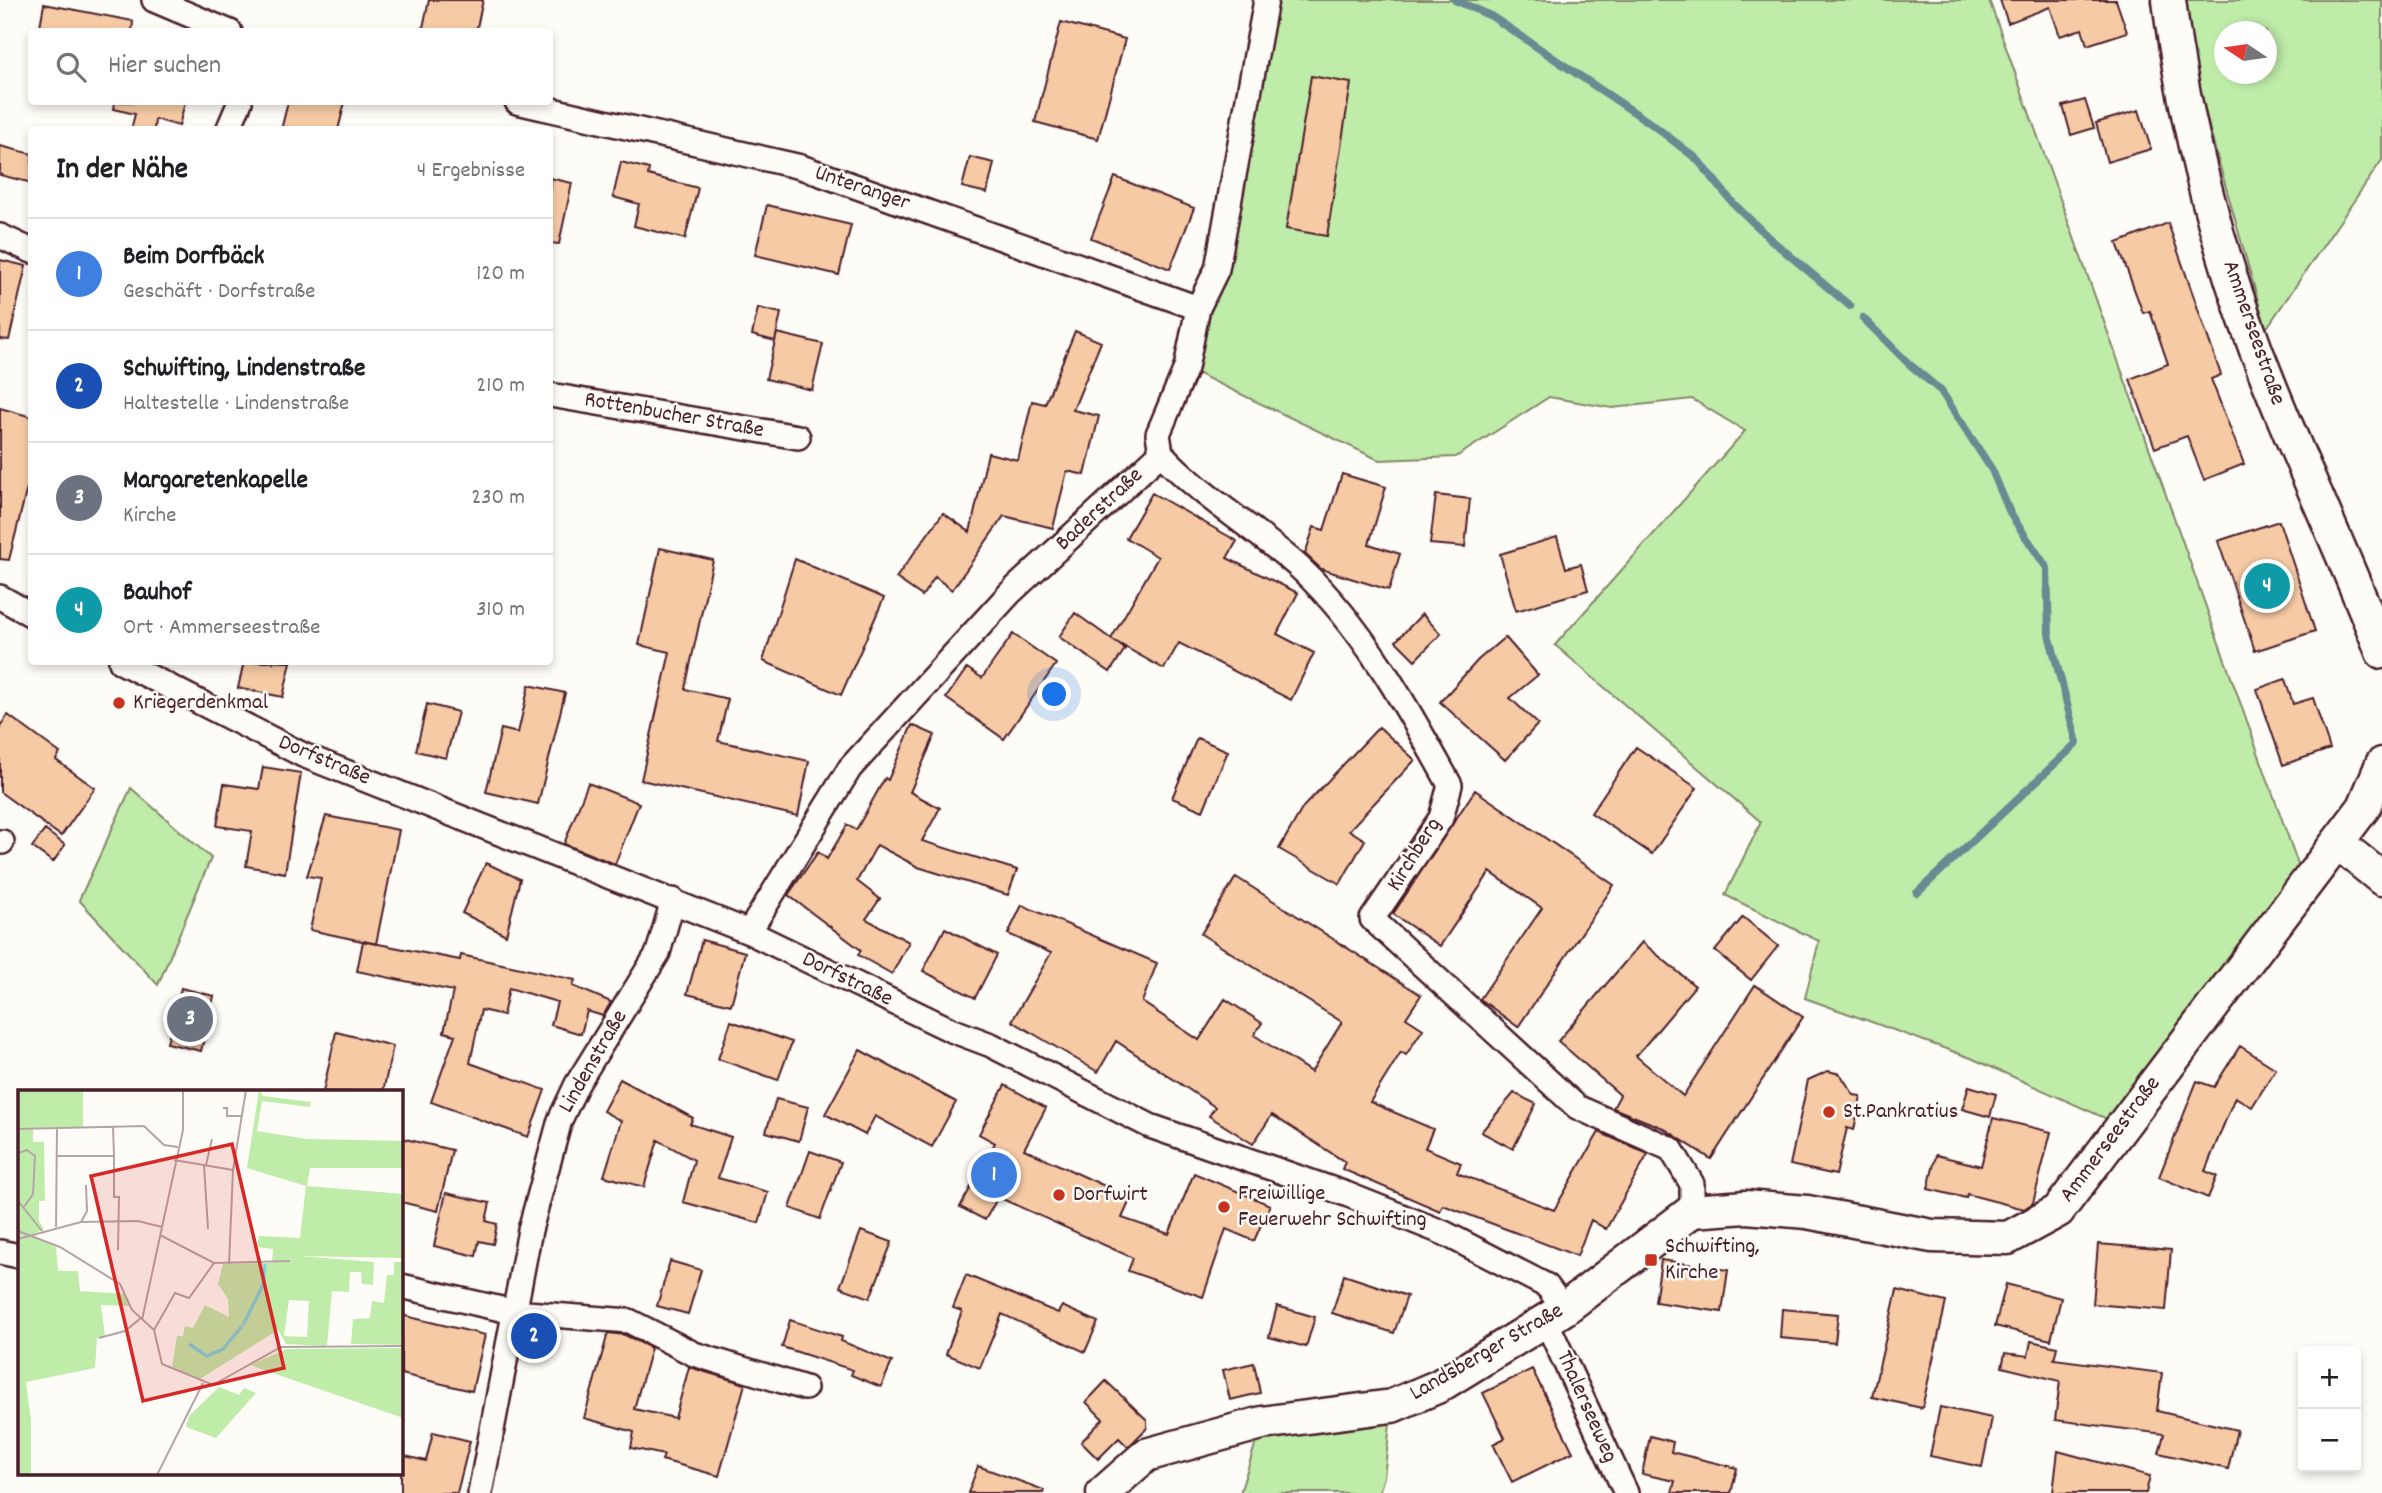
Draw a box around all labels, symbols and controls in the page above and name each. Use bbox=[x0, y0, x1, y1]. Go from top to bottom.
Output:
north arrow bbox=[2214, 21, 2277, 84]
search box bbox=[28, 28, 553, 105]
icon: search bbox=[52, 48, 90, 86]
text: Hier suchen bbox=[108, 48, 221, 85]
text: In der Nähe bbox=[56, 150, 188, 193]
text: 4 Ergebnisse bbox=[417, 155, 525, 188]
street label: Unteranger bbox=[810, 157, 915, 221]
text: Beim Dorfbäck bbox=[123, 239, 264, 276]
street label: Ammerseestraße bbox=[2213, 256, 2293, 410]
text: 1 bbox=[76, 258, 82, 291]
text: 120 m bbox=[476, 258, 525, 291]
text: Geschäft · Dorfstraße bbox=[123, 276, 315, 309]
text: Schwifting, Lindenstraße bbox=[123, 351, 365, 388]
text: 2 bbox=[74, 370, 84, 403]
text: 210 m bbox=[476, 370, 525, 403]
street label: Rottenbucher Straße bbox=[582, 384, 766, 448]
text: Haltestelle · Lindenstraße bbox=[123, 388, 349, 421]
street label: Baderstraße bbox=[1049, 461, 1151, 559]
text: Margaretenkapelle bbox=[123, 463, 308, 500]
text: 3 bbox=[74, 482, 84, 515]
text: 230 m bbox=[471, 482, 525, 515]
text: Kirche bbox=[123, 500, 176, 533]
pin: 4 bbox=[2244, 560, 2290, 612]
text: Bauhof bbox=[123, 575, 191, 612]
text: 4 bbox=[74, 594, 84, 627]
text: 310 m bbox=[476, 594, 525, 627]
text: Ort · Ammerseestraße bbox=[123, 612, 320, 645]
your location bbox=[1037, 677, 1071, 711]
place label: Kriegerdenkmal bbox=[133, 687, 269, 720]
marker: Kriegerdenkmal bbox=[111, 695, 127, 711]
street label: Dorfstraße bbox=[273, 727, 375, 795]
street label: Kirchberg bbox=[1379, 812, 1451, 898]
street label: Dorfstraße bbox=[796, 944, 898, 1016]
pin: 3 bbox=[167, 993, 213, 1045]
street label: Lindenstraße bbox=[551, 1004, 637, 1120]
street label: Ammerseestraße bbox=[2052, 1070, 2170, 1210]
inset map bbox=[18, 1090, 402, 1476]
place label: St.Pankratius bbox=[1843, 1096, 1958, 1129]
marker: St.Pankratius bbox=[1821, 1104, 1837, 1120]
pin: 1 bbox=[971, 1149, 1017, 1201]
place label: Freiwillige Feuerwehr Schwifting bbox=[1238, 1178, 1427, 1237]
place label: Dorfwirt bbox=[1073, 1179, 1148, 1212]
marker: Dorfwirt bbox=[1051, 1187, 1067, 1203]
marker: Freiwillige Feuerwehr Schwifting bbox=[1216, 1199, 1232, 1215]
place label: Schwifting, Kirche bbox=[1665, 1231, 1760, 1290]
marker: Schwifting, Kirche bbox=[1643, 1252, 1659, 1268]
street label: Landsberger Straße bbox=[1404, 1295, 1570, 1411]
pin: 2 bbox=[511, 1310, 557, 1362]
street label: Thalerseeweg bbox=[1547, 1346, 1625, 1468]
map controls bbox=[2298, 1346, 2361, 1472]
button: + bbox=[2298, 1346, 2361, 1409]
button: − bbox=[2298, 1409, 2361, 1472]

